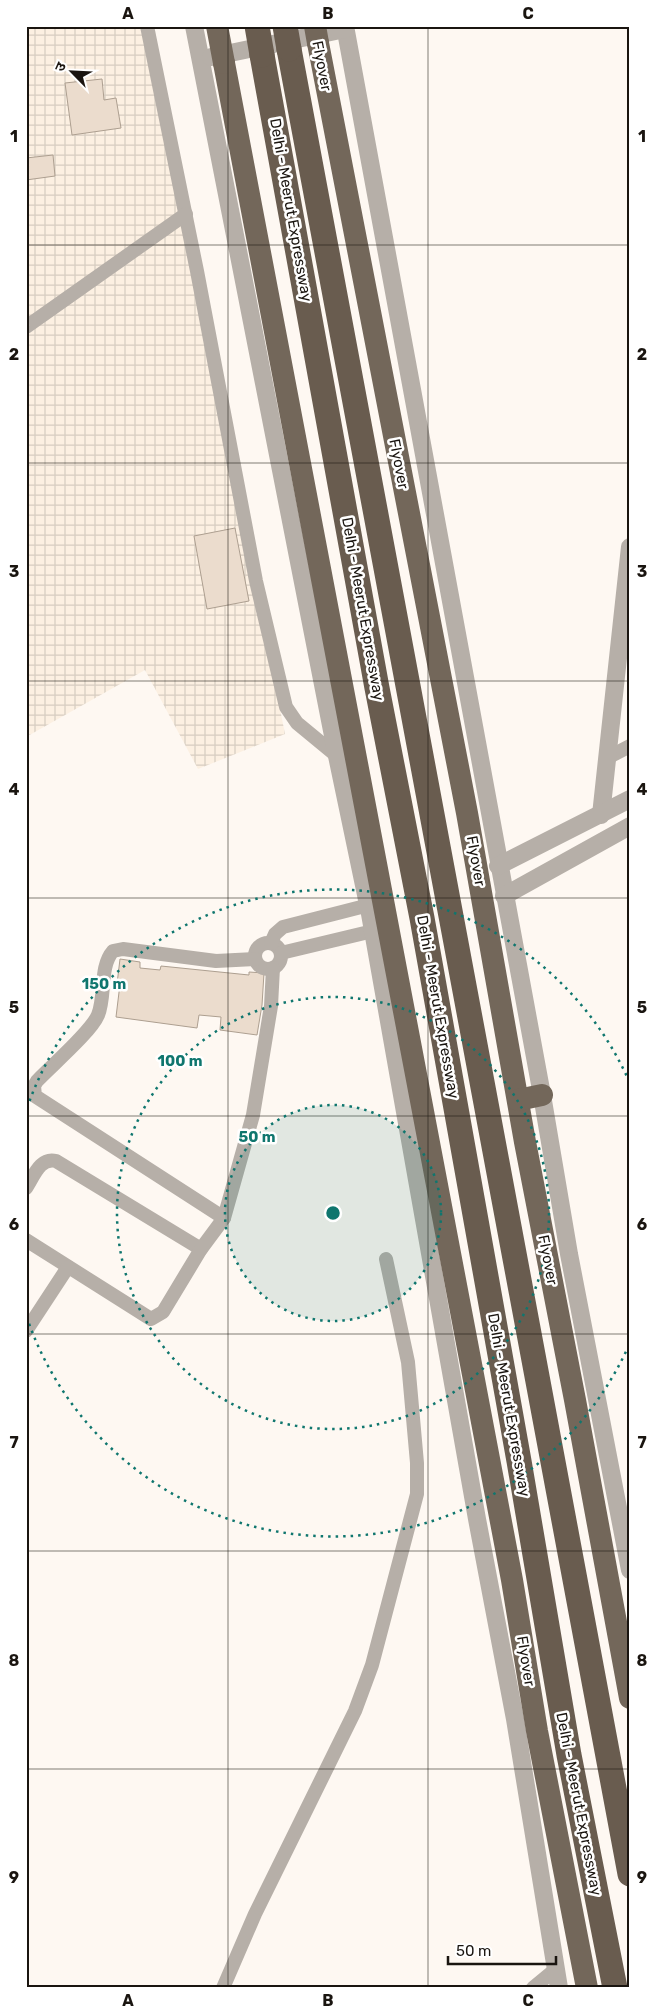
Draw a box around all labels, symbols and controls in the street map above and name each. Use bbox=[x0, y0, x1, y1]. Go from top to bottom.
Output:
text: A bbox=[122, 4, 134, 23]
text: B bbox=[322, 4, 334, 23]
text: C bbox=[522, 4, 534, 23]
street label: Flyover bbox=[308, 39, 336, 93]
north arrow bbox=[48, 48, 98, 98]
text: उ bbox=[51, 59, 70, 74]
street label: Delhi - Meerut Expressway bbox=[266, 117, 316, 303]
text: 1 bbox=[10, 127, 18, 146]
text: 1 bbox=[638, 127, 646, 146]
text: 2 bbox=[9, 345, 19, 364]
text: 2 bbox=[637, 345, 647, 364]
street label: Flyover bbox=[385, 437, 413, 491]
street label: Delhi - Meerut Expressway bbox=[338, 516, 388, 702]
text: 3 bbox=[9, 562, 19, 581]
text: 3 bbox=[637, 562, 647, 581]
text: 4 bbox=[9, 780, 20, 799]
text: 4 bbox=[637, 780, 648, 799]
street label: Flyover bbox=[463, 834, 489, 888]
street label: Delhi - Meerut Expressway bbox=[413, 914, 463, 1100]
text: 150 m bbox=[82, 975, 126, 993]
text: 5 bbox=[9, 998, 19, 1017]
text: 5 bbox=[637, 998, 647, 1017]
text: 100 m bbox=[158, 1052, 202, 1070]
text: 50 m bbox=[239, 1128, 275, 1146]
centre of rings bbox=[324, 1204, 342, 1222]
text: 6 bbox=[9, 1215, 19, 1234]
text: 6 bbox=[637, 1215, 647, 1234]
street label: Flyover bbox=[534, 1233, 562, 1287]
street label: Delhi - Meerut Expressway bbox=[484, 1312, 534, 1498]
text: 7 bbox=[9, 1433, 19, 1452]
text: 7 bbox=[637, 1433, 647, 1452]
street label: Flyover bbox=[513, 1634, 539, 1688]
text: 8 bbox=[9, 1651, 20, 1670]
text: 8 bbox=[637, 1651, 648, 1670]
street label: Delhi - Meerut Expressway bbox=[552, 1711, 606, 1897]
text: 9 bbox=[9, 1868, 19, 1887]
text: 9 bbox=[637, 1868, 647, 1887]
scale bar bbox=[448, 1934, 556, 1966]
text: 50 m bbox=[456, 1942, 491, 1960]
text: A bbox=[122, 1991, 134, 2010]
text: B bbox=[322, 1991, 334, 2010]
text: C bbox=[522, 1991, 534, 2010]

